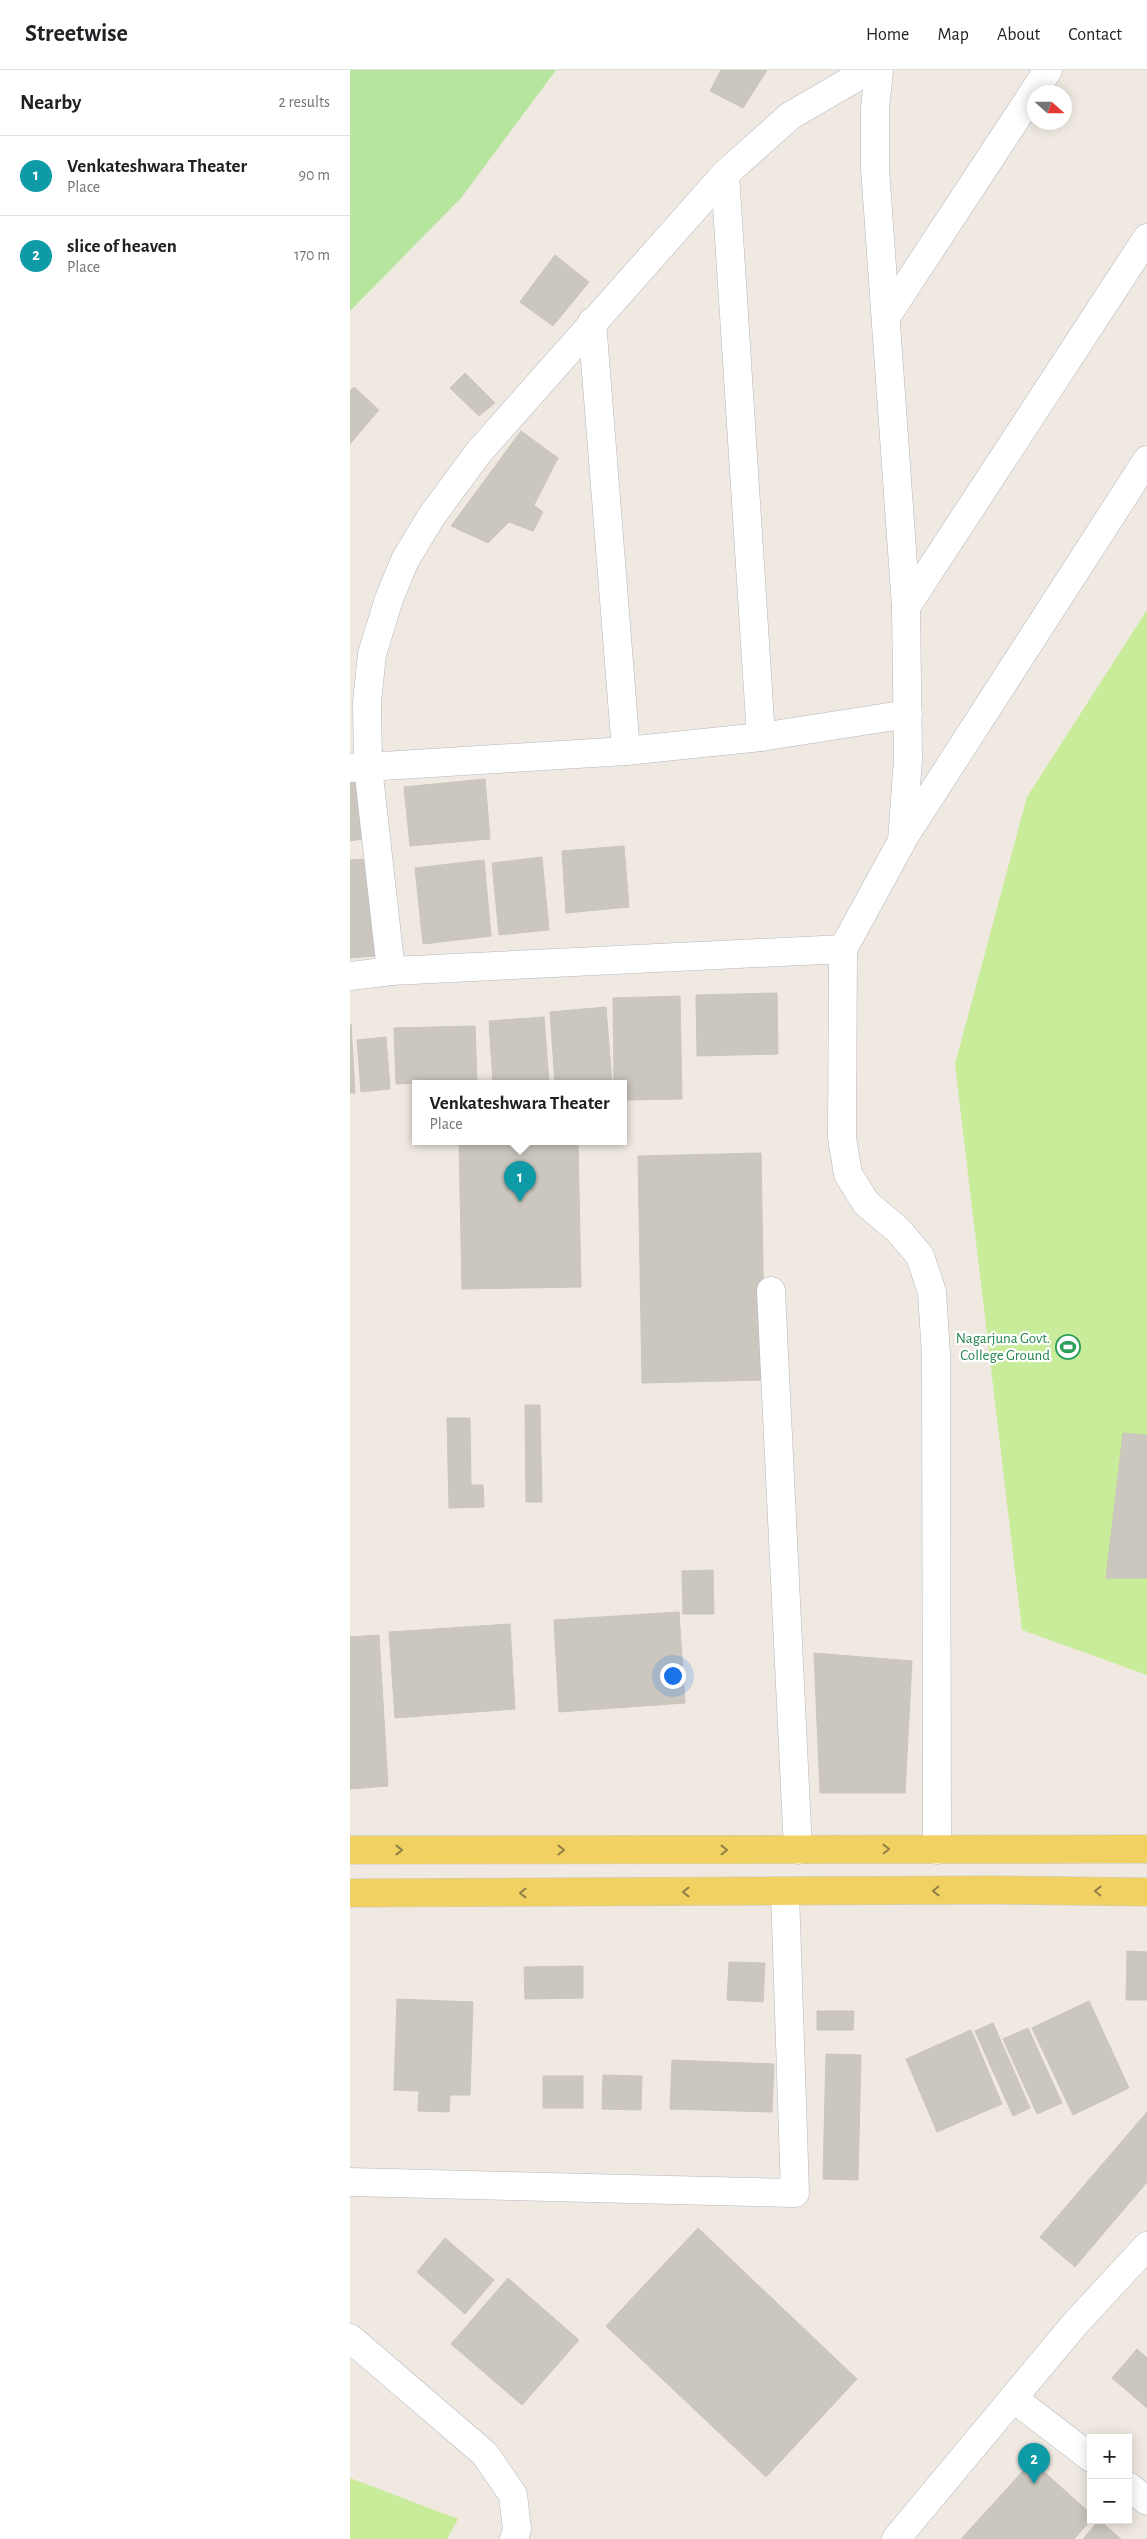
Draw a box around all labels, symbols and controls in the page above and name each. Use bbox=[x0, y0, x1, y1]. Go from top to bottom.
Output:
text: Streetwise bbox=[25, 22, 128, 46]
text: Home bbox=[866, 26, 909, 44]
text: Map bbox=[937, 26, 969, 44]
text: About bbox=[997, 26, 1040, 44]
text: Contact bbox=[1068, 26, 1122, 44]
north arrow bbox=[1027, 85, 1072, 130]
text: Nearby bbox=[20, 92, 81, 113]
text: 2 results bbox=[278, 94, 330, 110]
text: Venkateshwara Theater bbox=[67, 157, 247, 176]
text: 1 bbox=[33, 167, 39, 183]
text: 90 m bbox=[299, 167, 330, 183]
text: Place bbox=[67, 179, 100, 195]
text: slice of heaven bbox=[67, 237, 177, 256]
text: 2 bbox=[32, 247, 40, 263]
text: 170 m bbox=[294, 247, 330, 263]
text: Place bbox=[67, 259, 100, 275]
popup bbox=[412, 1080, 627, 1145]
text: Venkateshwara Theater bbox=[429, 1094, 610, 1113]
text: Place bbox=[429, 1116, 463, 1132]
pin: 1 bbox=[504, 1161, 536, 1202]
place label: Nagarjuna Govt. College Ground bbox=[956, 1331, 1050, 1363]
sports icon: Nagarjuna Govt. College Ground bbox=[1055, 1334, 1081, 1360]
your location bbox=[660, 1663, 686, 1689]
one-way arrow bbox=[882, 1843, 890, 1854]
one-way arrow bbox=[395, 1845, 403, 1855]
one-way arrow bbox=[558, 1845, 565, 1855]
one-way arrow bbox=[720, 1845, 728, 1855]
one-way arrow bbox=[932, 1886, 940, 1896]
one-way arrow bbox=[1094, 1886, 1102, 1896]
one-way arrow bbox=[682, 1887, 690, 1898]
one-way arrow bbox=[519, 1888, 527, 1898]
map controls bbox=[1087, 2434, 1132, 2524]
button: + bbox=[1087, 2434, 1132, 2479]
pin: 2 bbox=[1018, 2443, 1050, 2484]
button: − bbox=[1087, 2479, 1132, 2524]

